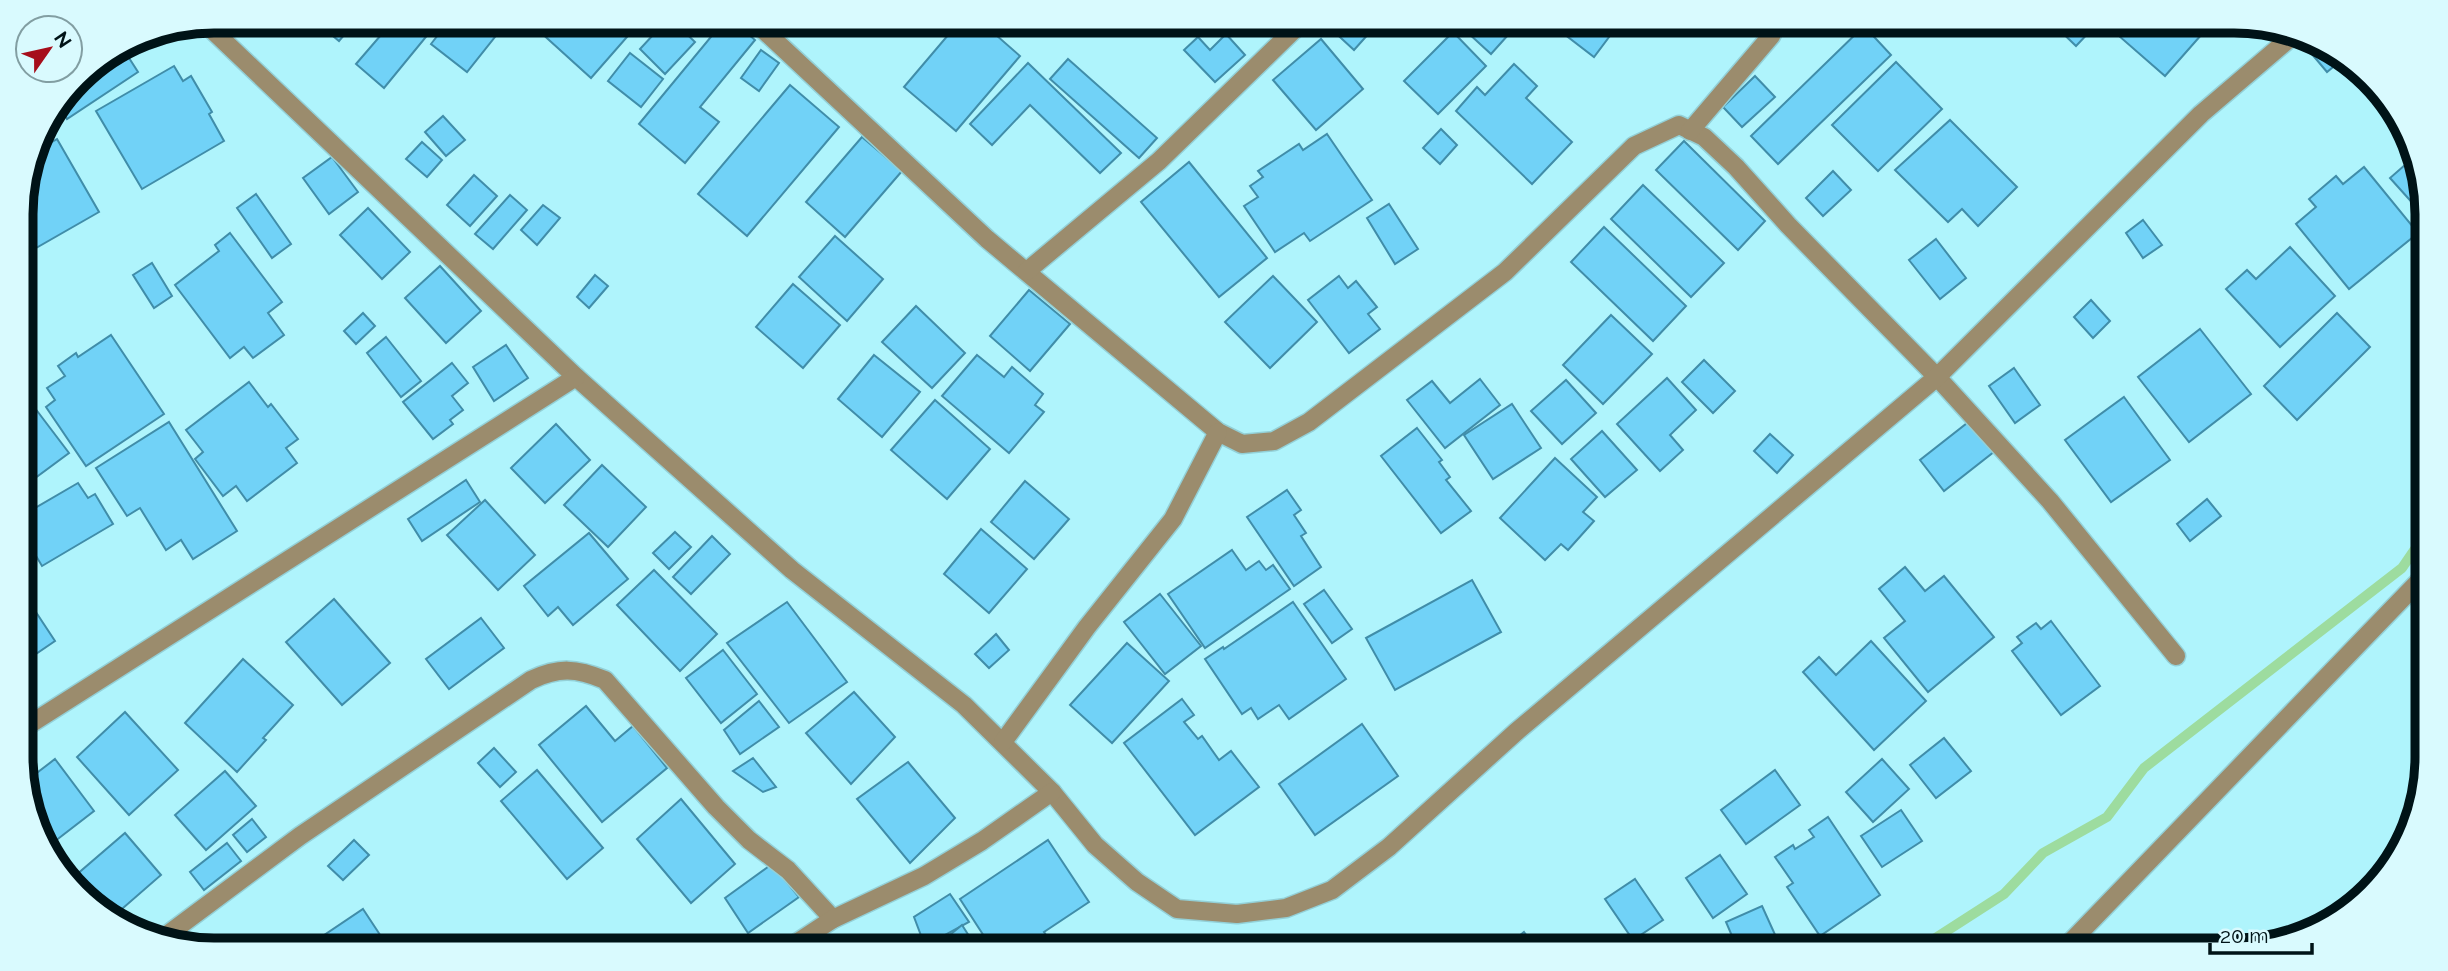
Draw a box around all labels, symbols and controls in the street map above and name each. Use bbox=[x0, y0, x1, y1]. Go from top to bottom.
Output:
north arrow bbox=[14, 14, 84, 84]
text: N bbox=[50, 27, 76, 52]
scale bar bbox=[2210, 912, 2312, 956]
text: 20 m bbox=[2220, 923, 2268, 948]

